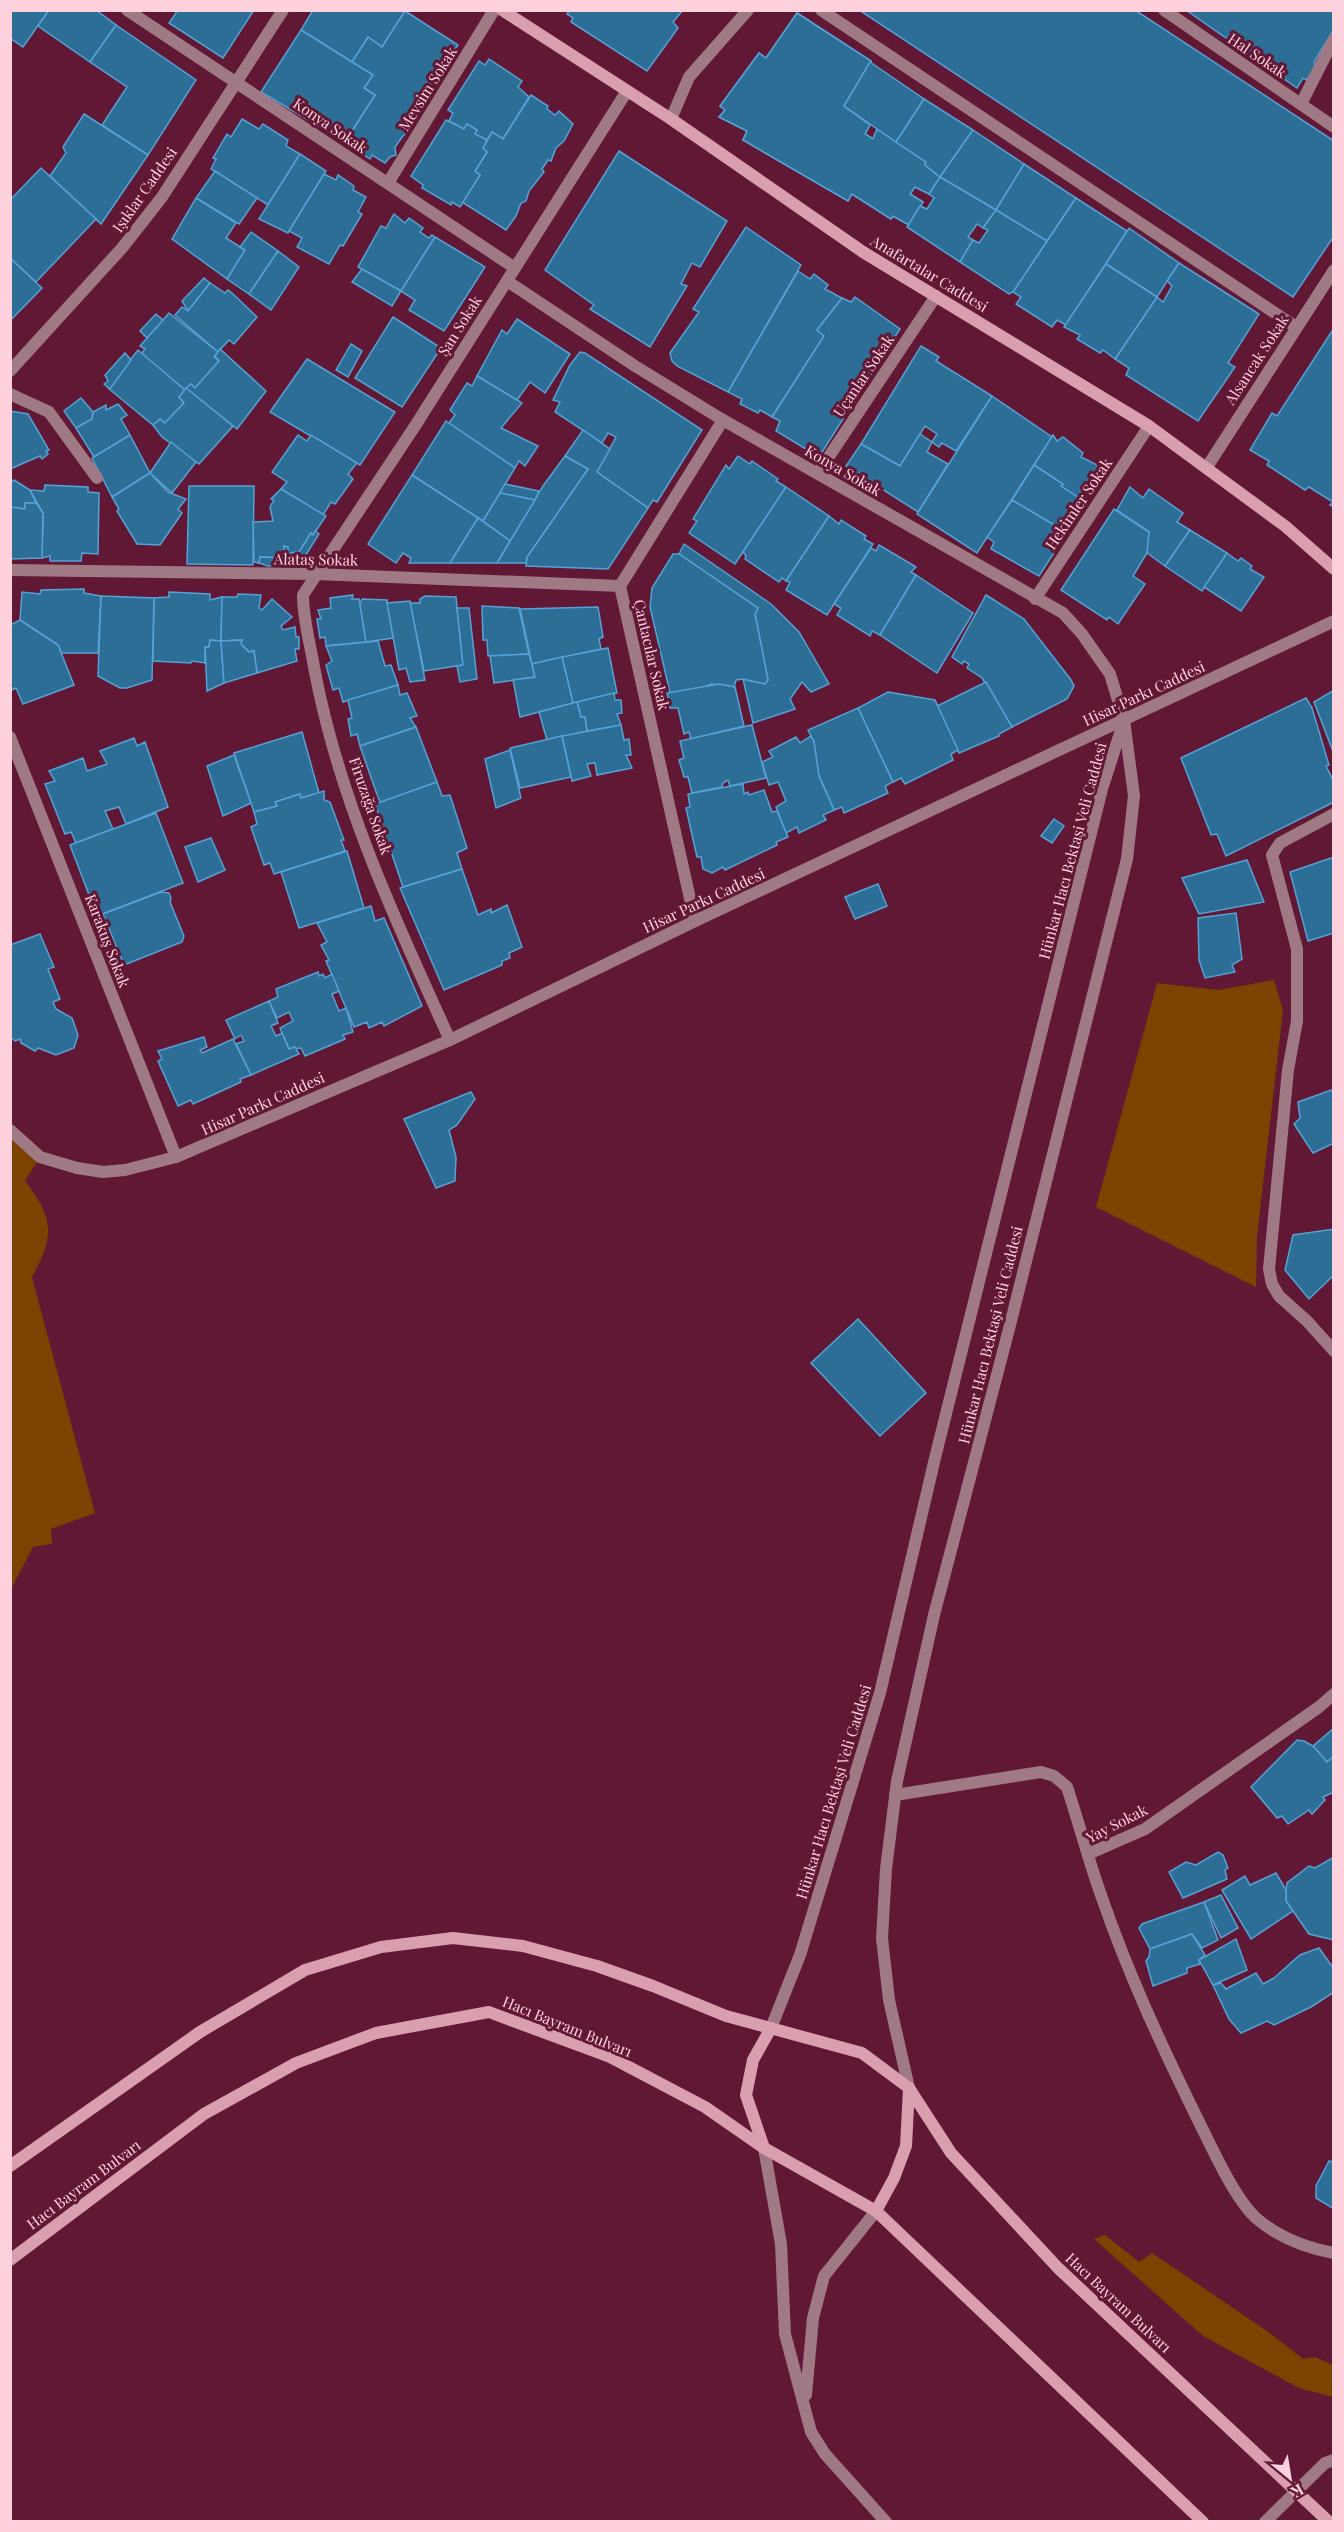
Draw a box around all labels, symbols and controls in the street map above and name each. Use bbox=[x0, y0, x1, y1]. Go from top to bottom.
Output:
street label: Hal Sokak bbox=[1224, 28, 1291, 83]
street label: Mevsim Sokak bbox=[393, 42, 461, 134]
street label: Konya Sokak bbox=[290, 93, 372, 158]
street label: Işıklar Caddesi bbox=[107, 142, 181, 236]
street label: Anafartalar Caddesi bbox=[866, 230, 992, 316]
street label: Şan Sokak bbox=[433, 291, 486, 360]
street label: Alsancak Sokak bbox=[1219, 310, 1293, 409]
street label: Uçanlar Sokak bbox=[828, 330, 899, 421]
street label: Konya Sokak bbox=[802, 440, 886, 501]
street label: Hekimler Sokak bbox=[1040, 453, 1117, 553]
street label: Alataş Sokak bbox=[273, 548, 359, 570]
street label: Çantacılar Sokak bbox=[630, 597, 675, 713]
street label: Hisar Parkı Caddesi bbox=[1079, 656, 1209, 730]
street label: Hünkar Hacı Bektaşi Veli Caddesi bbox=[1033, 740, 1111, 961]
street label: Firuzağa Sokak bbox=[345, 754, 397, 858]
street label: Hisar Parkı Caddesi bbox=[639, 863, 769, 937]
street label: Karakuş Sokak bbox=[81, 891, 135, 991]
street label: Hisar Parkı Caddesi bbox=[198, 1067, 328, 1139]
street label: Hünkar Hacı Bektaşi Veli Caddesi bbox=[953, 1223, 1027, 1446]
street label: Hünkar Hacı Bektaşi Veli Caddesi bbox=[791, 1681, 875, 1901]
street label: Yay Sokak bbox=[1082, 1799, 1151, 1847]
street label: Hacı Bayram Bulvarı bbox=[500, 1991, 636, 2061]
street label: Hacı Bayram Bulvarı bbox=[22, 2134, 145, 2234]
street label: Hacı Bayram Bulvarı bbox=[1061, 2248, 1176, 2357]
north arrow bbox=[1260, 2448, 1320, 2508]
text: K bbox=[1287, 2479, 1308, 2504]

